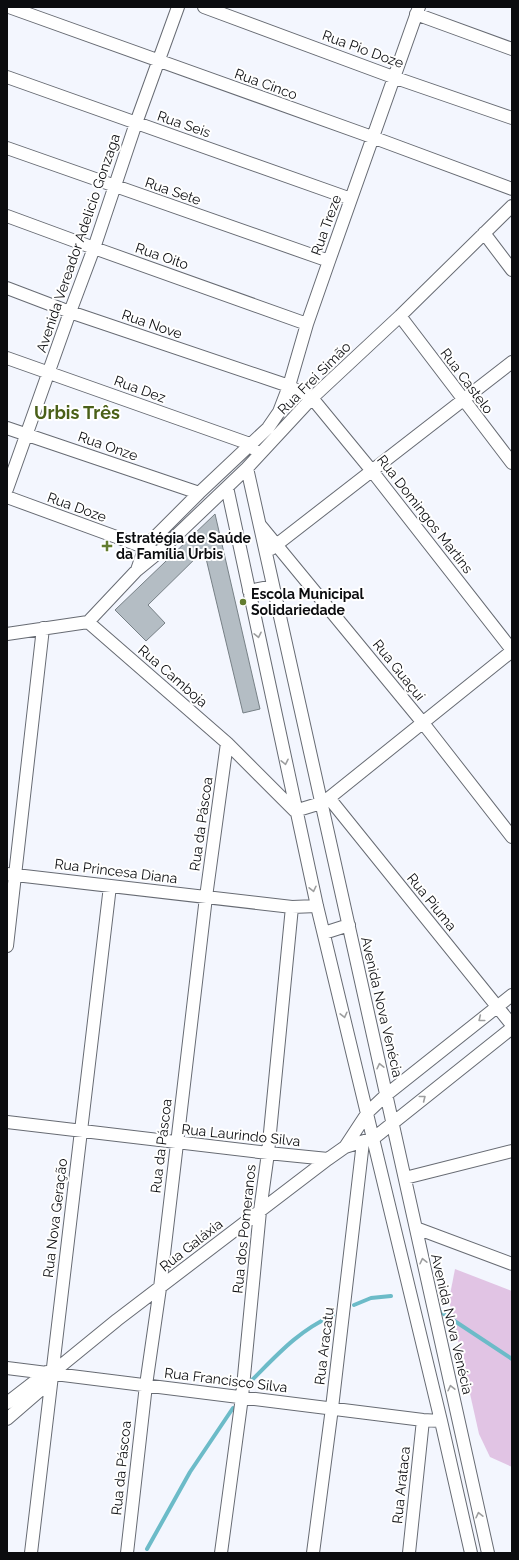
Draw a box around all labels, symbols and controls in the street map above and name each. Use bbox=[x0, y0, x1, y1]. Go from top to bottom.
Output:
street label: Rua Pio Doze bbox=[320, 27, 406, 71]
street label: Rua Cinco bbox=[233, 65, 299, 103]
street label: Rua Seis bbox=[155, 107, 213, 141]
street label: Avenida Vereador Adelicio Gonzaga bbox=[33, 132, 123, 354]
street label: Rua Sete bbox=[143, 174, 203, 208]
street label: Rua Treze bbox=[308, 193, 344, 257]
street label: Rua Oito bbox=[133, 239, 191, 273]
street label: Rua Nove bbox=[120, 306, 184, 342]
street label: Rua Frei Simão bbox=[274, 338, 354, 418]
street label: Rua Castelo bbox=[437, 345, 497, 417]
street label: Rua Dez bbox=[112, 372, 168, 406]
district label: Urbis Três bbox=[34, 402, 120, 423]
street label: Rua Onze bbox=[76, 428, 140, 464]
street label: Rua Domingos Martins bbox=[374, 452, 476, 577]
street label: Rua Doze bbox=[45, 489, 109, 525]
place label: Estratégia de Saúde da Família Urbis bbox=[116, 530, 252, 562]
marker: Estratégia de Saúde da Família Urbis bbox=[101, 540, 113, 552]
place label: Escola Municipal Solidariedade bbox=[251, 586, 365, 618]
marker: Escola Municipal Solidariedade bbox=[238, 597, 248, 607]
one-way arrow bbox=[254, 632, 262, 638]
street label: Rua Guaçuí bbox=[370, 636, 429, 704]
street label: Rua Camboja bbox=[135, 642, 211, 710]
one-way arrow bbox=[280, 759, 289, 765]
street label: Rua da Páscoa bbox=[186, 776, 216, 872]
street label: Rua Princesa Diana bbox=[54, 856, 178, 886]
street label: Rua Piuma bbox=[404, 870, 460, 934]
one-way arrow bbox=[308, 886, 316, 892]
street label: Avenida Nova Venécia bbox=[358, 935, 406, 1079]
one-way arrow bbox=[339, 1012, 348, 1019]
one-way arrow bbox=[479, 1014, 486, 1021]
one-way arrow bbox=[376, 1063, 384, 1069]
one-way arrow bbox=[418, 1096, 425, 1103]
street label: Rua da Páscoa bbox=[147, 1098, 175, 1194]
street label: Rua Laurindo Silva bbox=[181, 1121, 301, 1149]
street label: Rua Nova Geração bbox=[40, 1157, 70, 1279]
street label: Rua dos Pomeranos bbox=[229, 1163, 259, 1294]
street label: Rua Galáxia bbox=[156, 1215, 226, 1275]
street label: Avenida Nova Venécia bbox=[428, 1252, 476, 1396]
one-way arrow bbox=[420, 1258, 428, 1264]
street label: Rua Aracatu bbox=[311, 1306, 337, 1386]
street label: Rua Francisco Silva bbox=[163, 1365, 289, 1395]
one-way arrow bbox=[448, 1385, 456, 1391]
street label: Rua da Páscoa bbox=[108, 1420, 134, 1516]
street label: Rua Arataca bbox=[389, 1446, 413, 1524]
one-way arrow bbox=[476, 1512, 484, 1518]

